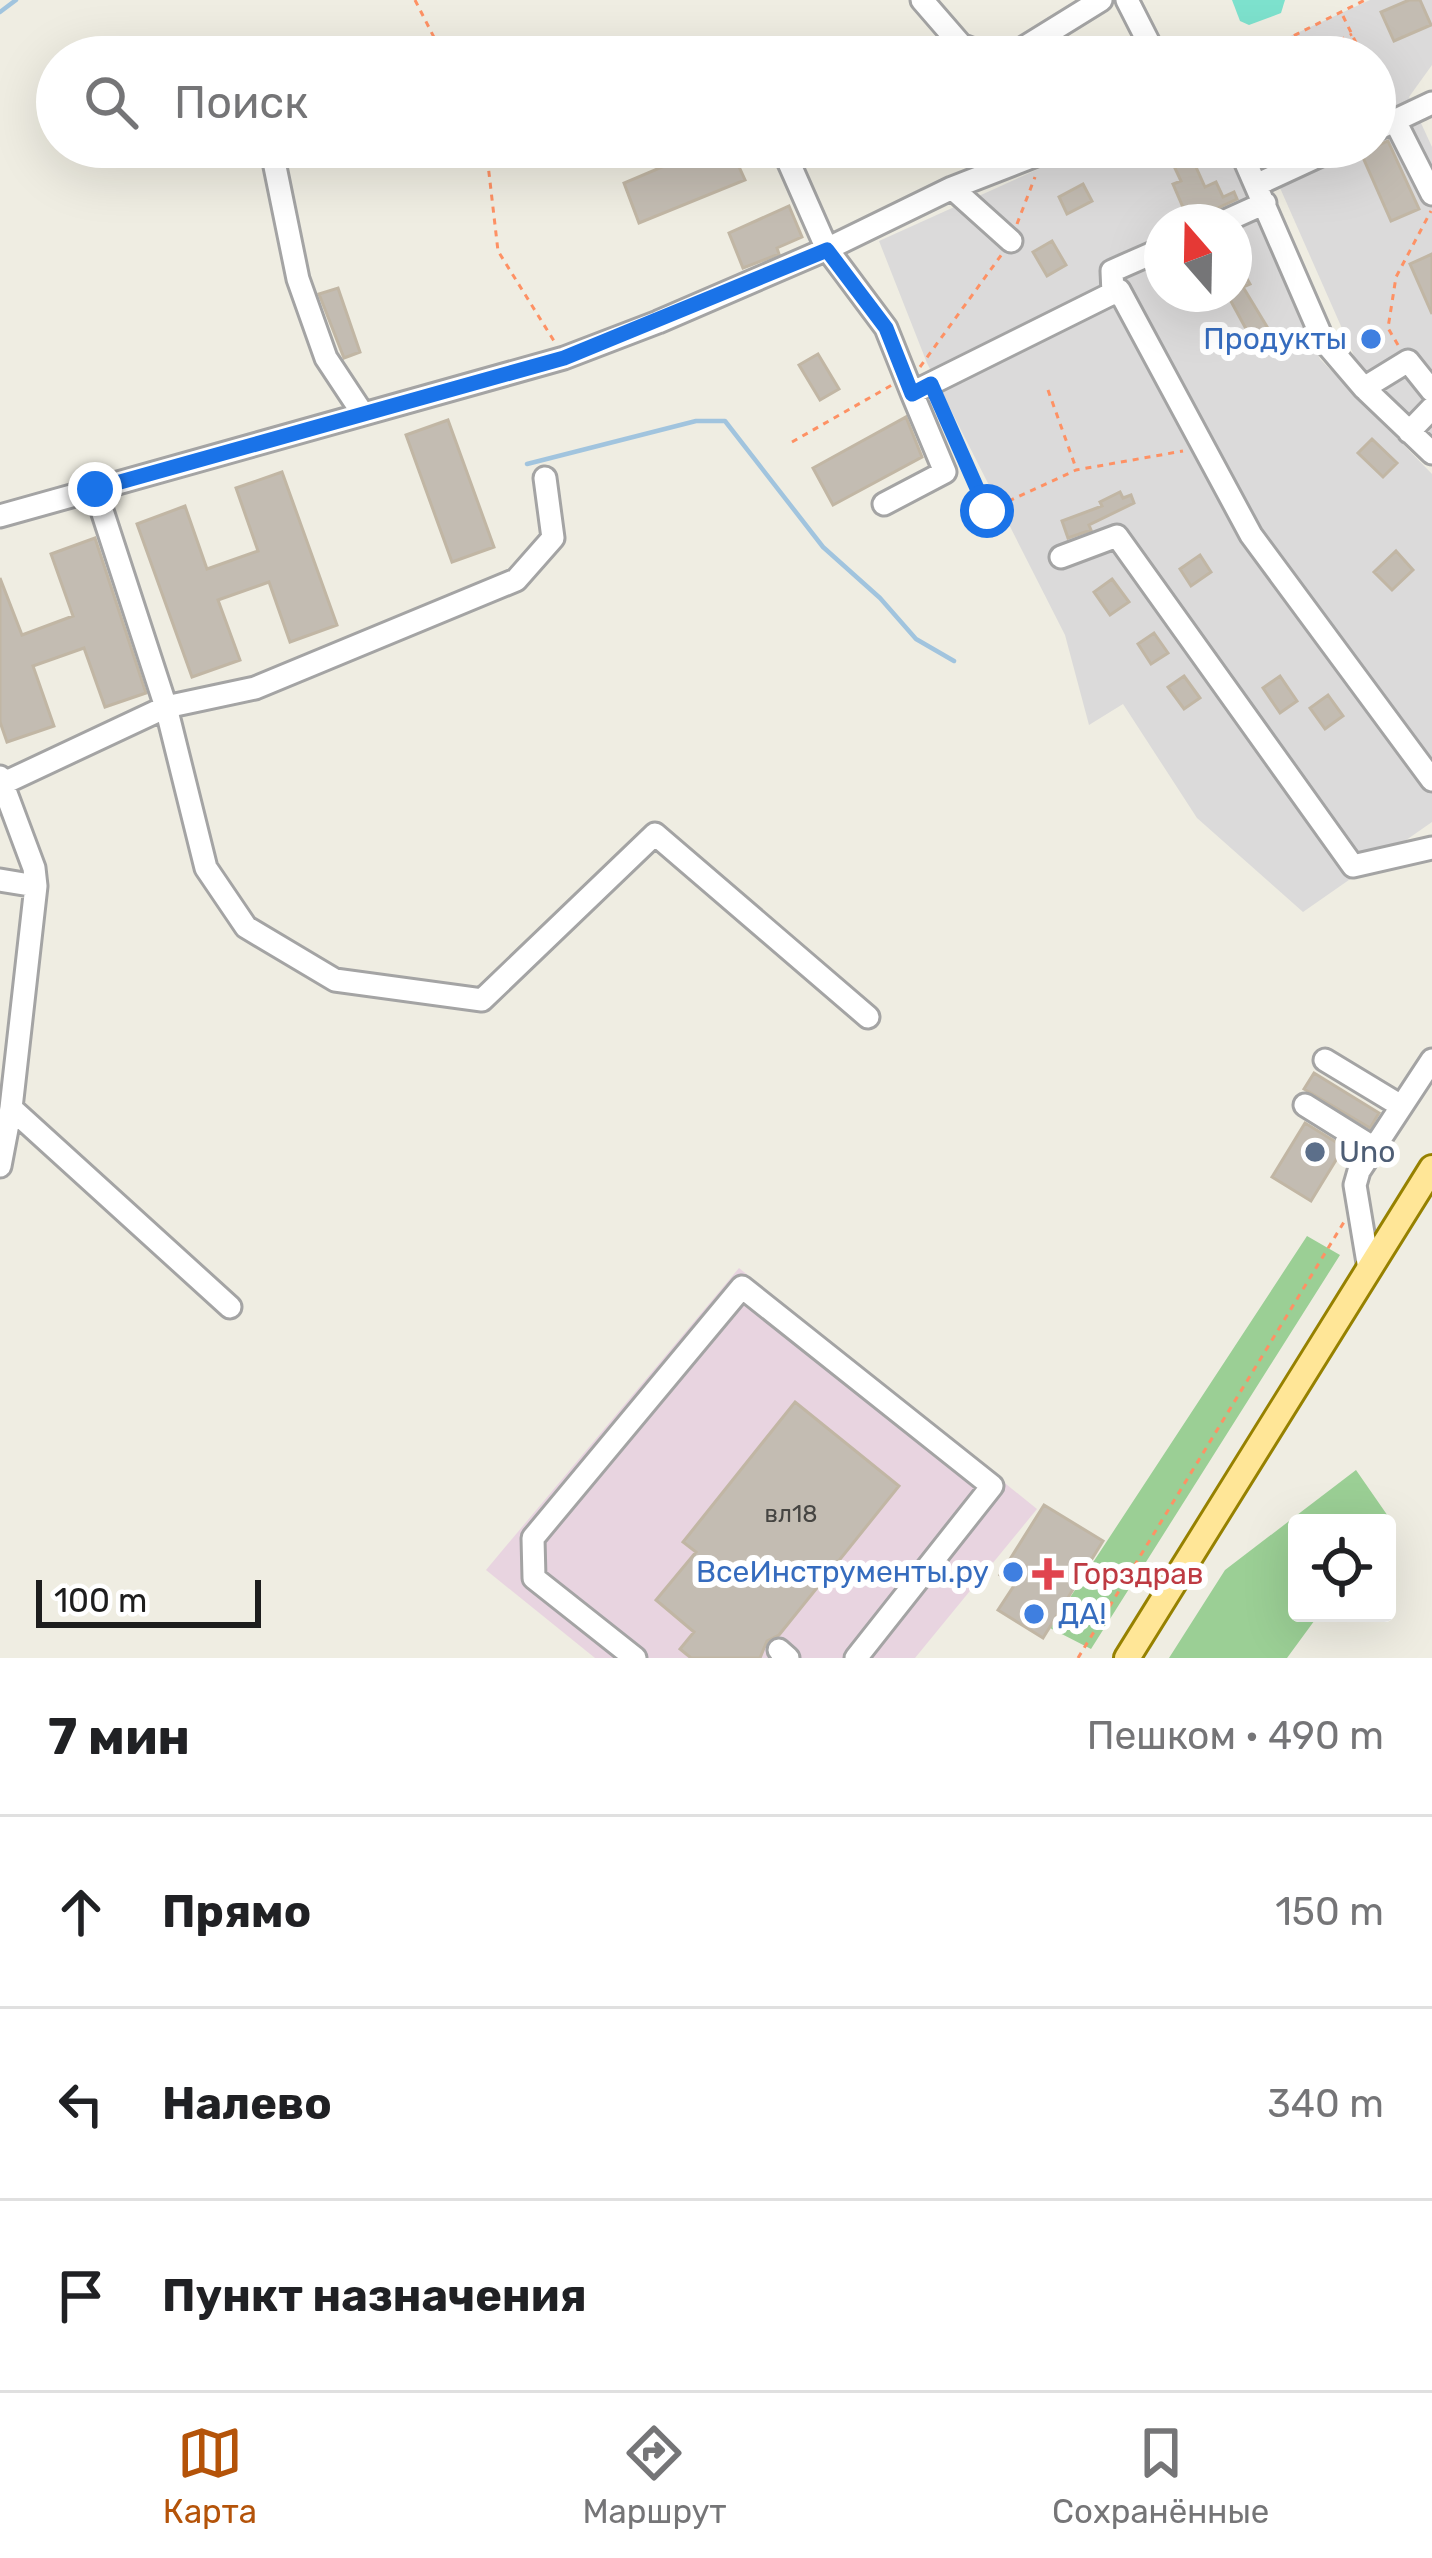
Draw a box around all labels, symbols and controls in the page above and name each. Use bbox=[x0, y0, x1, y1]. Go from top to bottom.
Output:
search box bbox=[36, 36, 1396, 168]
icon: search bbox=[78, 69, 144, 135]
text: Поиск bbox=[174, 76, 308, 129]
north arrow bbox=[1144, 204, 1252, 312]
place label: Продукты bbox=[1203, 321, 1347, 357]
marker: Продукты bbox=[1358, 326, 1384, 352]
route end bbox=[68, 462, 122, 516]
route start bbox=[960, 484, 1014, 538]
place label: Uno bbox=[1339, 1134, 1395, 1170]
marker: Uno bbox=[1302, 1139, 1328, 1165]
house number: вл18 bbox=[765, 1500, 817, 1528]
map controls bbox=[1288, 1514, 1396, 1622]
button: locate bbox=[1288, 1514, 1396, 1622]
place label: ВсеИнструменты.ру bbox=[696, 1554, 989, 1590]
place label: Горздрав bbox=[1072, 1556, 1204, 1592]
marker: ВсеИнструменты.ру bbox=[1000, 1559, 1026, 1585]
marker: Горздрав bbox=[1035, 1561, 1061, 1587]
scale bar bbox=[36, 1574, 261, 1627]
text: 100 m bbox=[54, 1581, 147, 1620]
place label: ДА! bbox=[1058, 1596, 1107, 1632]
marker: ДА! bbox=[1021, 1601, 1047, 1627]
text: 7 мин bbox=[48, 1706, 190, 1767]
text: Пешком · 490 m bbox=[1087, 1713, 1384, 1759]
icon: ahead bbox=[48, 1879, 114, 1945]
text: Прямо bbox=[162, 1885, 311, 1938]
text: 150 m bbox=[1275, 1889, 1384, 1935]
icon: left bbox=[48, 2071, 114, 2137]
text: Налево bbox=[162, 2077, 332, 2130]
text: 340 m bbox=[1267, 2081, 1384, 2127]
icon: arrive bbox=[48, 2263, 114, 2329]
text: Пункт назначения bbox=[162, 2269, 587, 2322]
tab: Карта bbox=[163, 2420, 257, 2531]
tab: Маршрут bbox=[582, 2420, 726, 2531]
tab: Сохранённые bbox=[1052, 2420, 1269, 2531]

